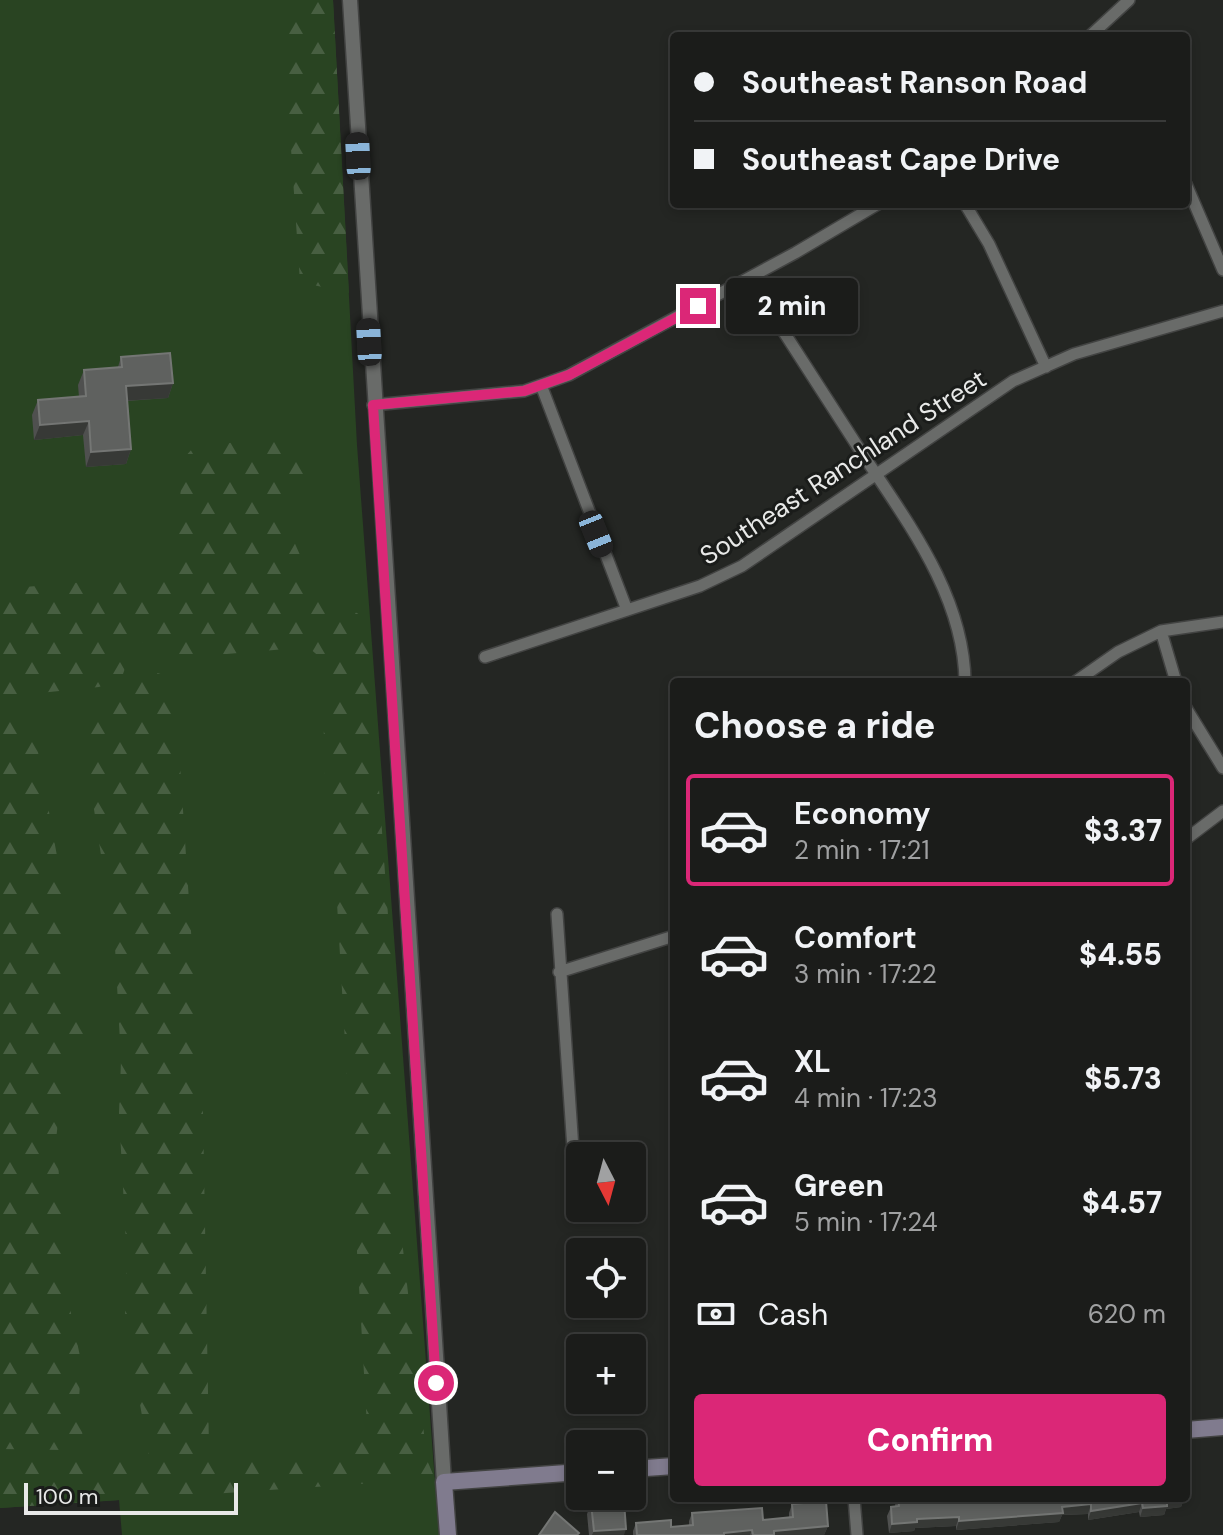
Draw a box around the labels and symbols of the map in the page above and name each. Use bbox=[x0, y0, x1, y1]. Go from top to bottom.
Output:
car bbox=[345, 131, 371, 181]
callout: 2 min bbox=[726, 278, 858, 334]
route end bbox=[680, 288, 716, 324]
car bbox=[356, 317, 382, 367]
street label: Southeast Ranchland Street bbox=[693, 362, 993, 572]
car bbox=[576, 507, 616, 561]
north arrow bbox=[566, 1142, 646, 1222]
route start bbox=[418, 1365, 454, 1401]
scale bar bbox=[24, 1479, 238, 1515]

